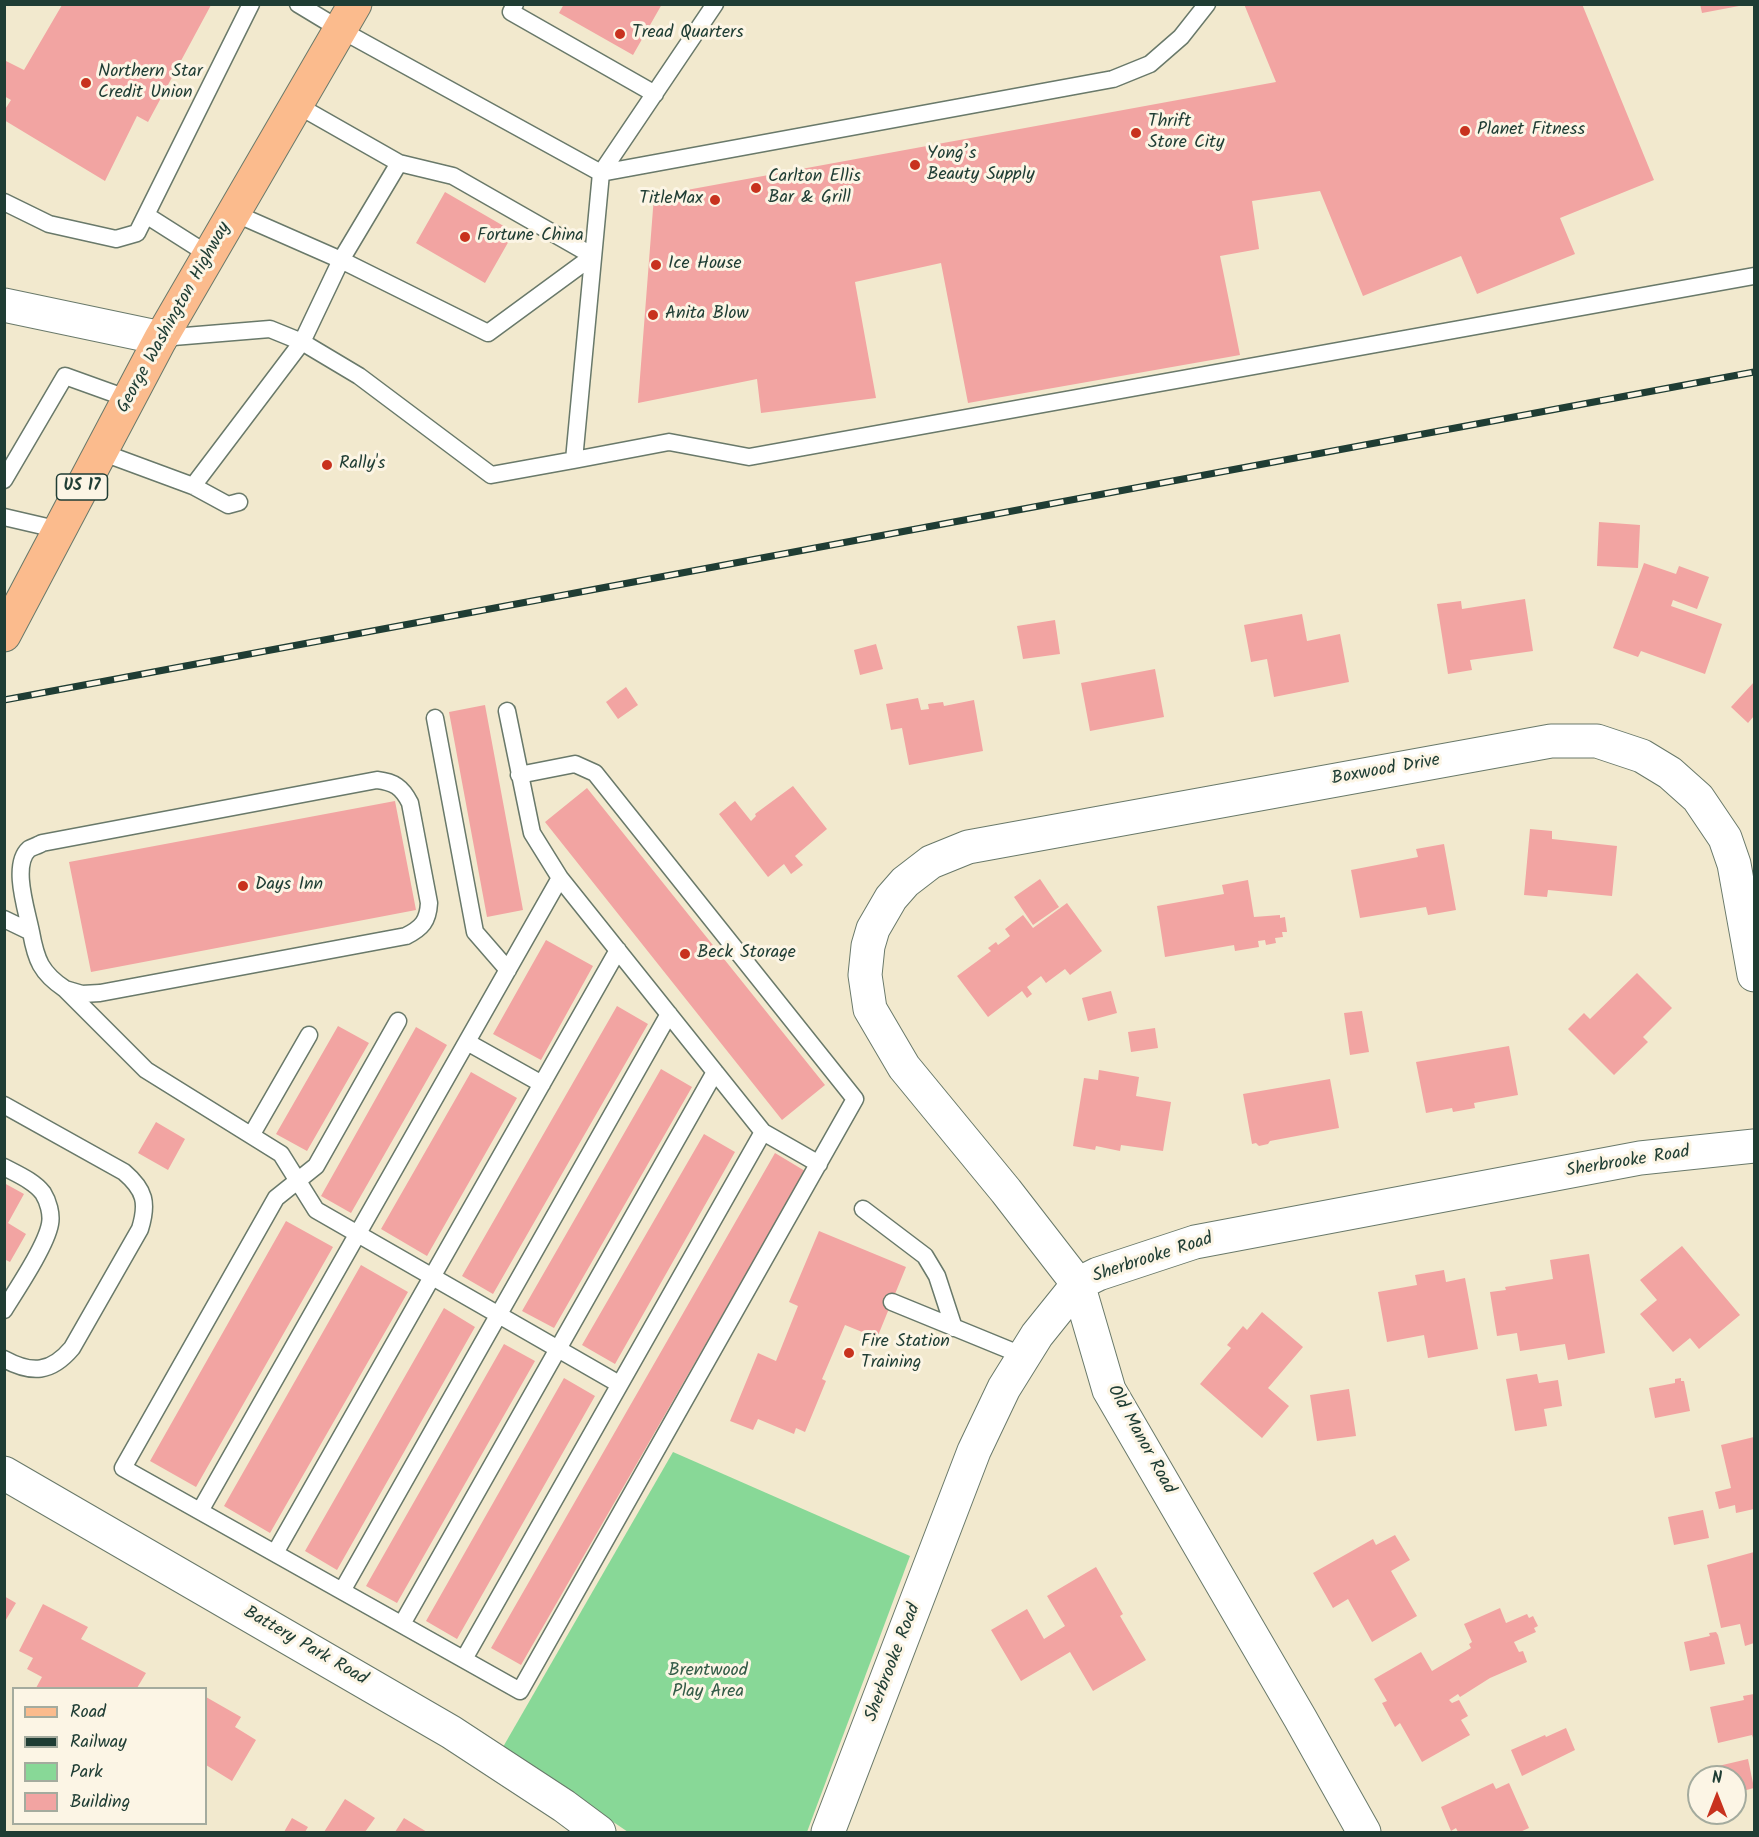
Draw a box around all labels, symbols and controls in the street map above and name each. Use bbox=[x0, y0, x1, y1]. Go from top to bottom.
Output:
place label: Tread Quarters bbox=[632, 23, 744, 45]
marker: Tread Quarters bbox=[613, 27, 627, 41]
place label: Northern Star Credit Union bbox=[98, 62, 203, 104]
marker: Northern Star Credit Union bbox=[79, 76, 93, 90]
place label: Thrift Store City bbox=[1148, 112, 1224, 154]
place label: Planet Fitness bbox=[1477, 120, 1585, 142]
marker: Planet Fitness bbox=[1458, 124, 1472, 138]
marker: Thrift Store City bbox=[1129, 126, 1143, 140]
place label: Yong’s Beauty Supply bbox=[927, 144, 1035, 186]
marker: Yong’s Beauty Supply bbox=[908, 158, 922, 172]
place label: Carlton Ellis Bar & Grill bbox=[768, 167, 861, 210]
marker: Carlton Ellis Bar & Grill bbox=[749, 181, 763, 195]
place label: TitleMax bbox=[639, 189, 703, 211]
marker: TitleMax bbox=[708, 193, 722, 207]
street label: George Washington Highway bbox=[113, 219, 237, 417]
place label: Fortune China bbox=[477, 226, 584, 248]
marker: Fortune China bbox=[458, 230, 472, 244]
place label: Ice House bbox=[668, 254, 742, 276]
marker: Ice House bbox=[649, 258, 663, 272]
place label: Anita Blow bbox=[665, 304, 749, 326]
marker: Anita Blow bbox=[646, 308, 660, 322]
place label: Rally's bbox=[339, 454, 385, 476]
marker: Rally's bbox=[320, 458, 334, 472]
road number: US 17 bbox=[56, 474, 107, 500]
street label: Boxwood Drive bbox=[1330, 751, 1442, 791]
place label: Days Inn bbox=[255, 875, 323, 897]
marker: Days Inn bbox=[236, 879, 250, 893]
place label: Beck Storage bbox=[697, 943, 796, 965]
marker: Beck Storage bbox=[678, 947, 692, 961]
street label: Sherbrooke Road bbox=[1565, 1143, 1691, 1183]
street label: Sherbrooke Road bbox=[1090, 1229, 1216, 1289]
place label: Fire Station Training bbox=[861, 1332, 950, 1374]
marker: Fire Station Training bbox=[842, 1346, 856, 1360]
street label: Old Manor Road bbox=[1101, 1382, 1179, 1498]
street label: Sherbrooke Road bbox=[862, 1601, 926, 1725]
street label: Battery Park Road bbox=[239, 1603, 371, 1691]
park label: Brentwood Play Area bbox=[668, 1661, 748, 1704]
legend bbox=[12, 1687, 207, 1825]
text: Road bbox=[70, 1698, 106, 1727]
text: Railway bbox=[70, 1728, 127, 1757]
text: Park bbox=[70, 1758, 103, 1787]
north arrow bbox=[1687, 1765, 1747, 1825]
text: N bbox=[1712, 1766, 1722, 1791]
text: Building bbox=[70, 1788, 130, 1817]

